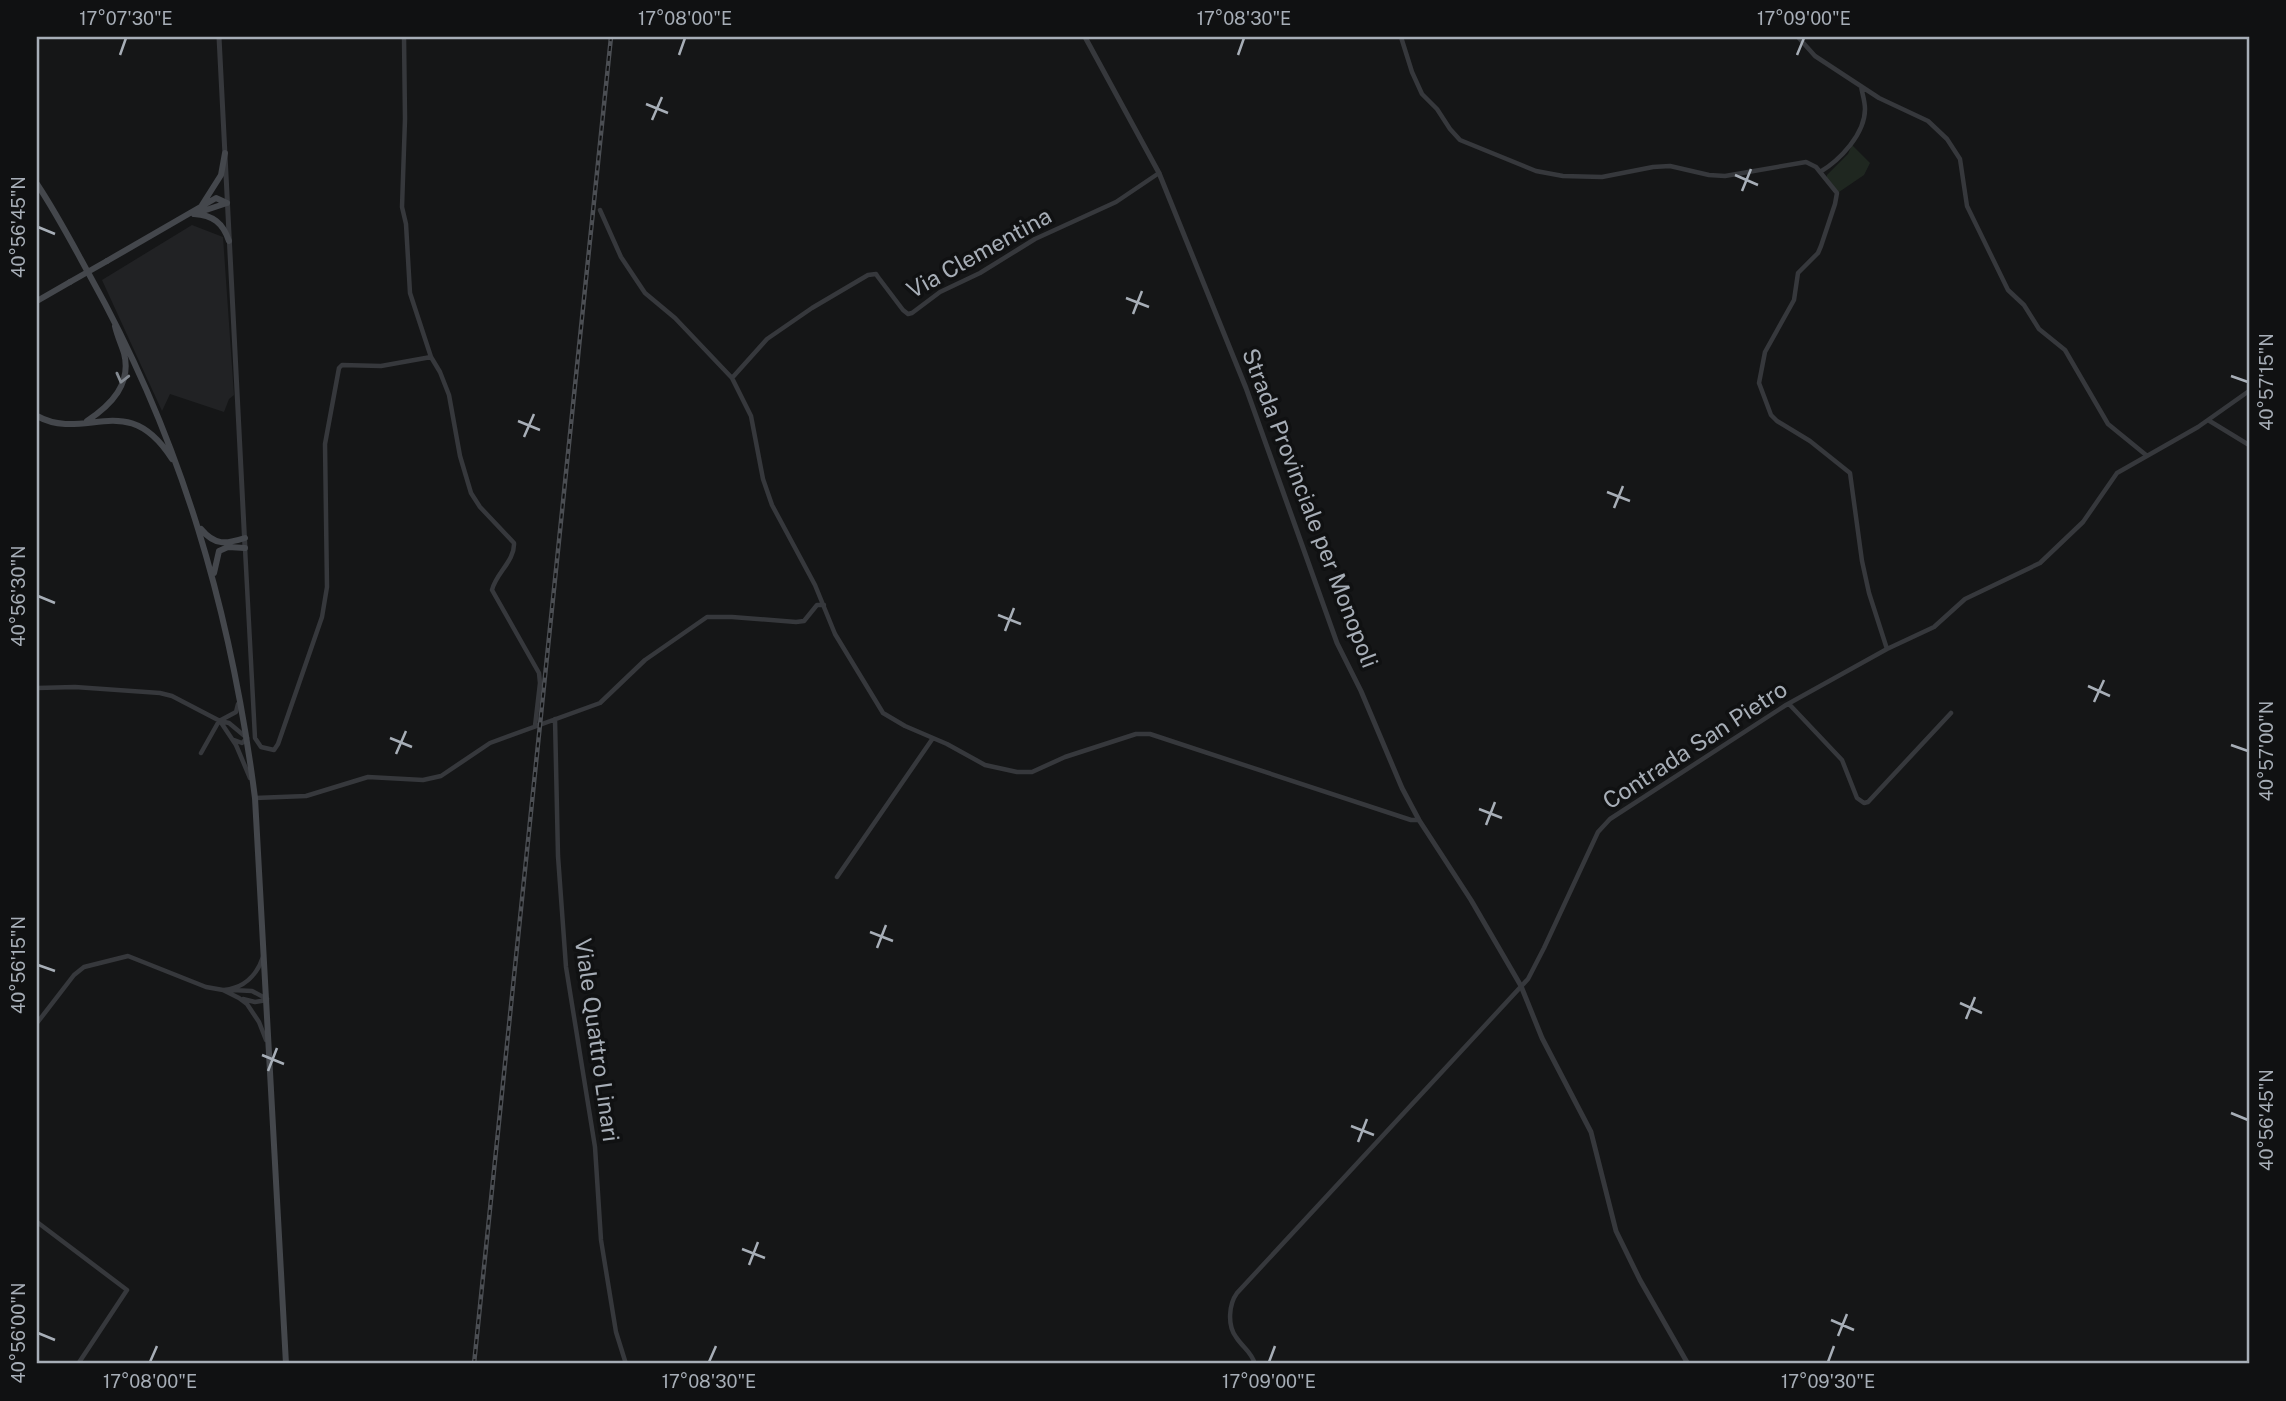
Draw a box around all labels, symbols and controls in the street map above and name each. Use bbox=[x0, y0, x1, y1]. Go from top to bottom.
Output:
text: 17°07'30"E bbox=[79, 8, 173, 29]
text: 17°08'00"E bbox=[638, 8, 732, 29]
text: 17°08'30"E bbox=[1197, 8, 1291, 29]
text: 17°09'00"E bbox=[1757, 8, 1851, 29]
text: 40°56'45"N bbox=[8, 176, 29, 278]
street label: Via Clementina bbox=[902, 202, 1056, 303]
text: 40°57'15"N bbox=[2256, 333, 2277, 431]
street label: Strada Provinciale per Monopoli bbox=[1237, 344, 1384, 671]
one-way arrow bbox=[116, 371, 130, 383]
text: 40°56'30"N bbox=[8, 545, 29, 647]
street label: Contrada San Pietro bbox=[1597, 675, 1792, 814]
text: 40°57'00"N bbox=[2256, 701, 2277, 801]
text: 40°56'15"N bbox=[8, 916, 29, 1014]
street label: Viale Quattro Linari bbox=[570, 936, 625, 1143]
text: 40°56'45"N bbox=[2256, 1069, 2277, 1171]
text: 40°56'00"N bbox=[8, 1282, 29, 1384]
text: 17°08'00"E bbox=[103, 1371, 197, 1392]
text: 17°08'30"E bbox=[662, 1371, 756, 1392]
text: 17°09'00"E bbox=[1222, 1371, 1316, 1392]
text: 17°09'30"E bbox=[1781, 1371, 1875, 1392]

